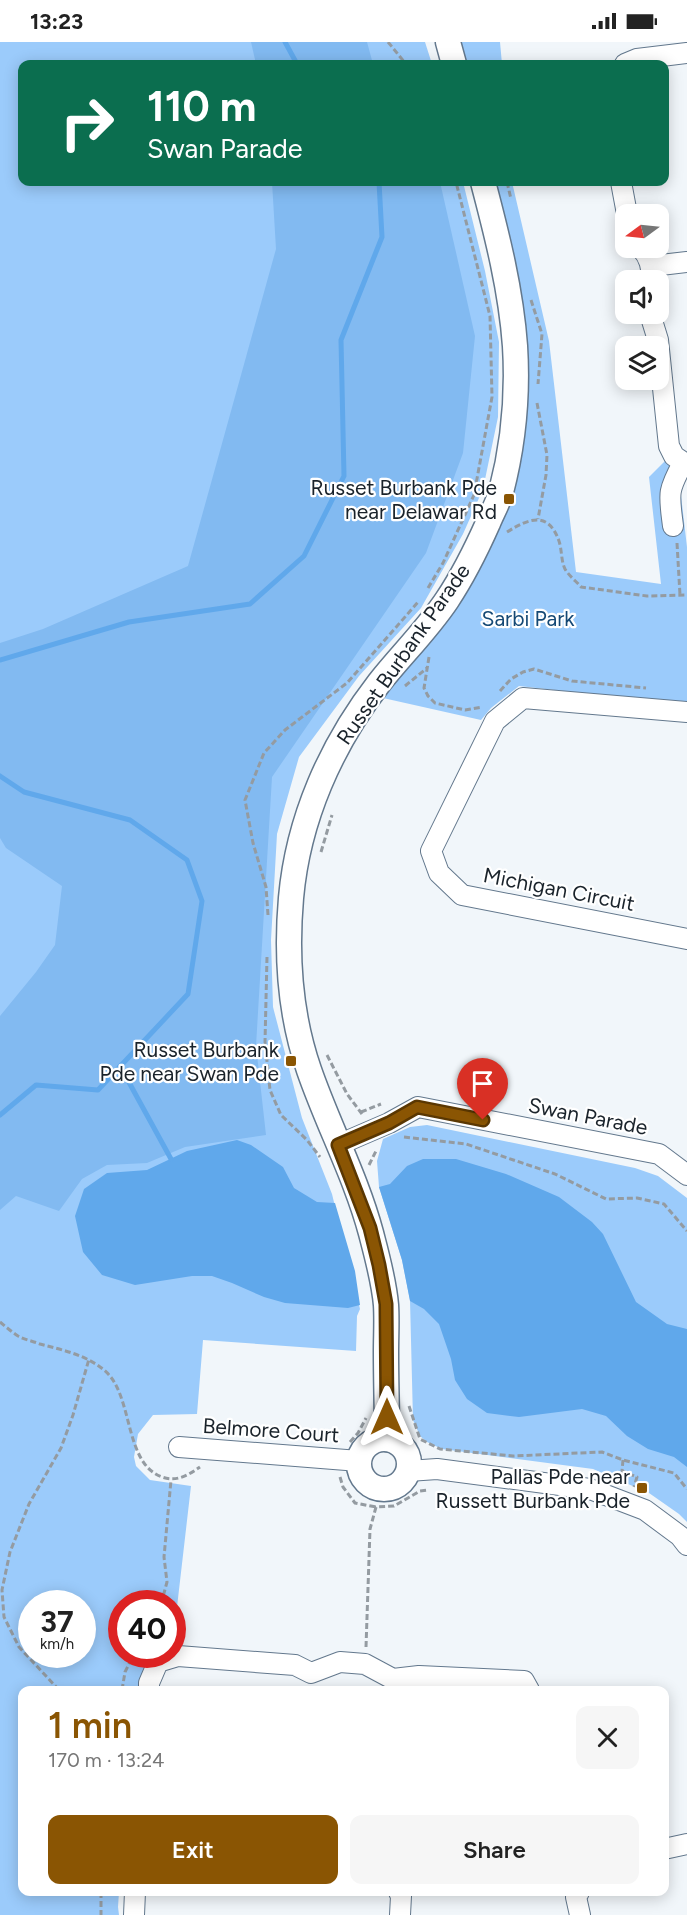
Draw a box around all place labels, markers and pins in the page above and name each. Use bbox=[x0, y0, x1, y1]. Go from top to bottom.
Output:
place label: Russet Burbank Pde near Delawar Rd bbox=[311, 475, 497, 524]
marker: Russet Burbank Pde near Delawar Rd bbox=[502, 492, 516, 506]
place label: Russet Burbank Pde near Swan Pde bbox=[99, 1037, 280, 1086]
marker: Russet Burbank Pde near Swan Pde bbox=[284, 1054, 298, 1068]
pin bbox=[457, 1058, 508, 1120]
place label: Pallas Pde near Russett Burbank Pde bbox=[436, 1464, 630, 1513]
marker: Pallas Pde near Russett Burbank Pde bbox=[635, 1481, 649, 1495]

